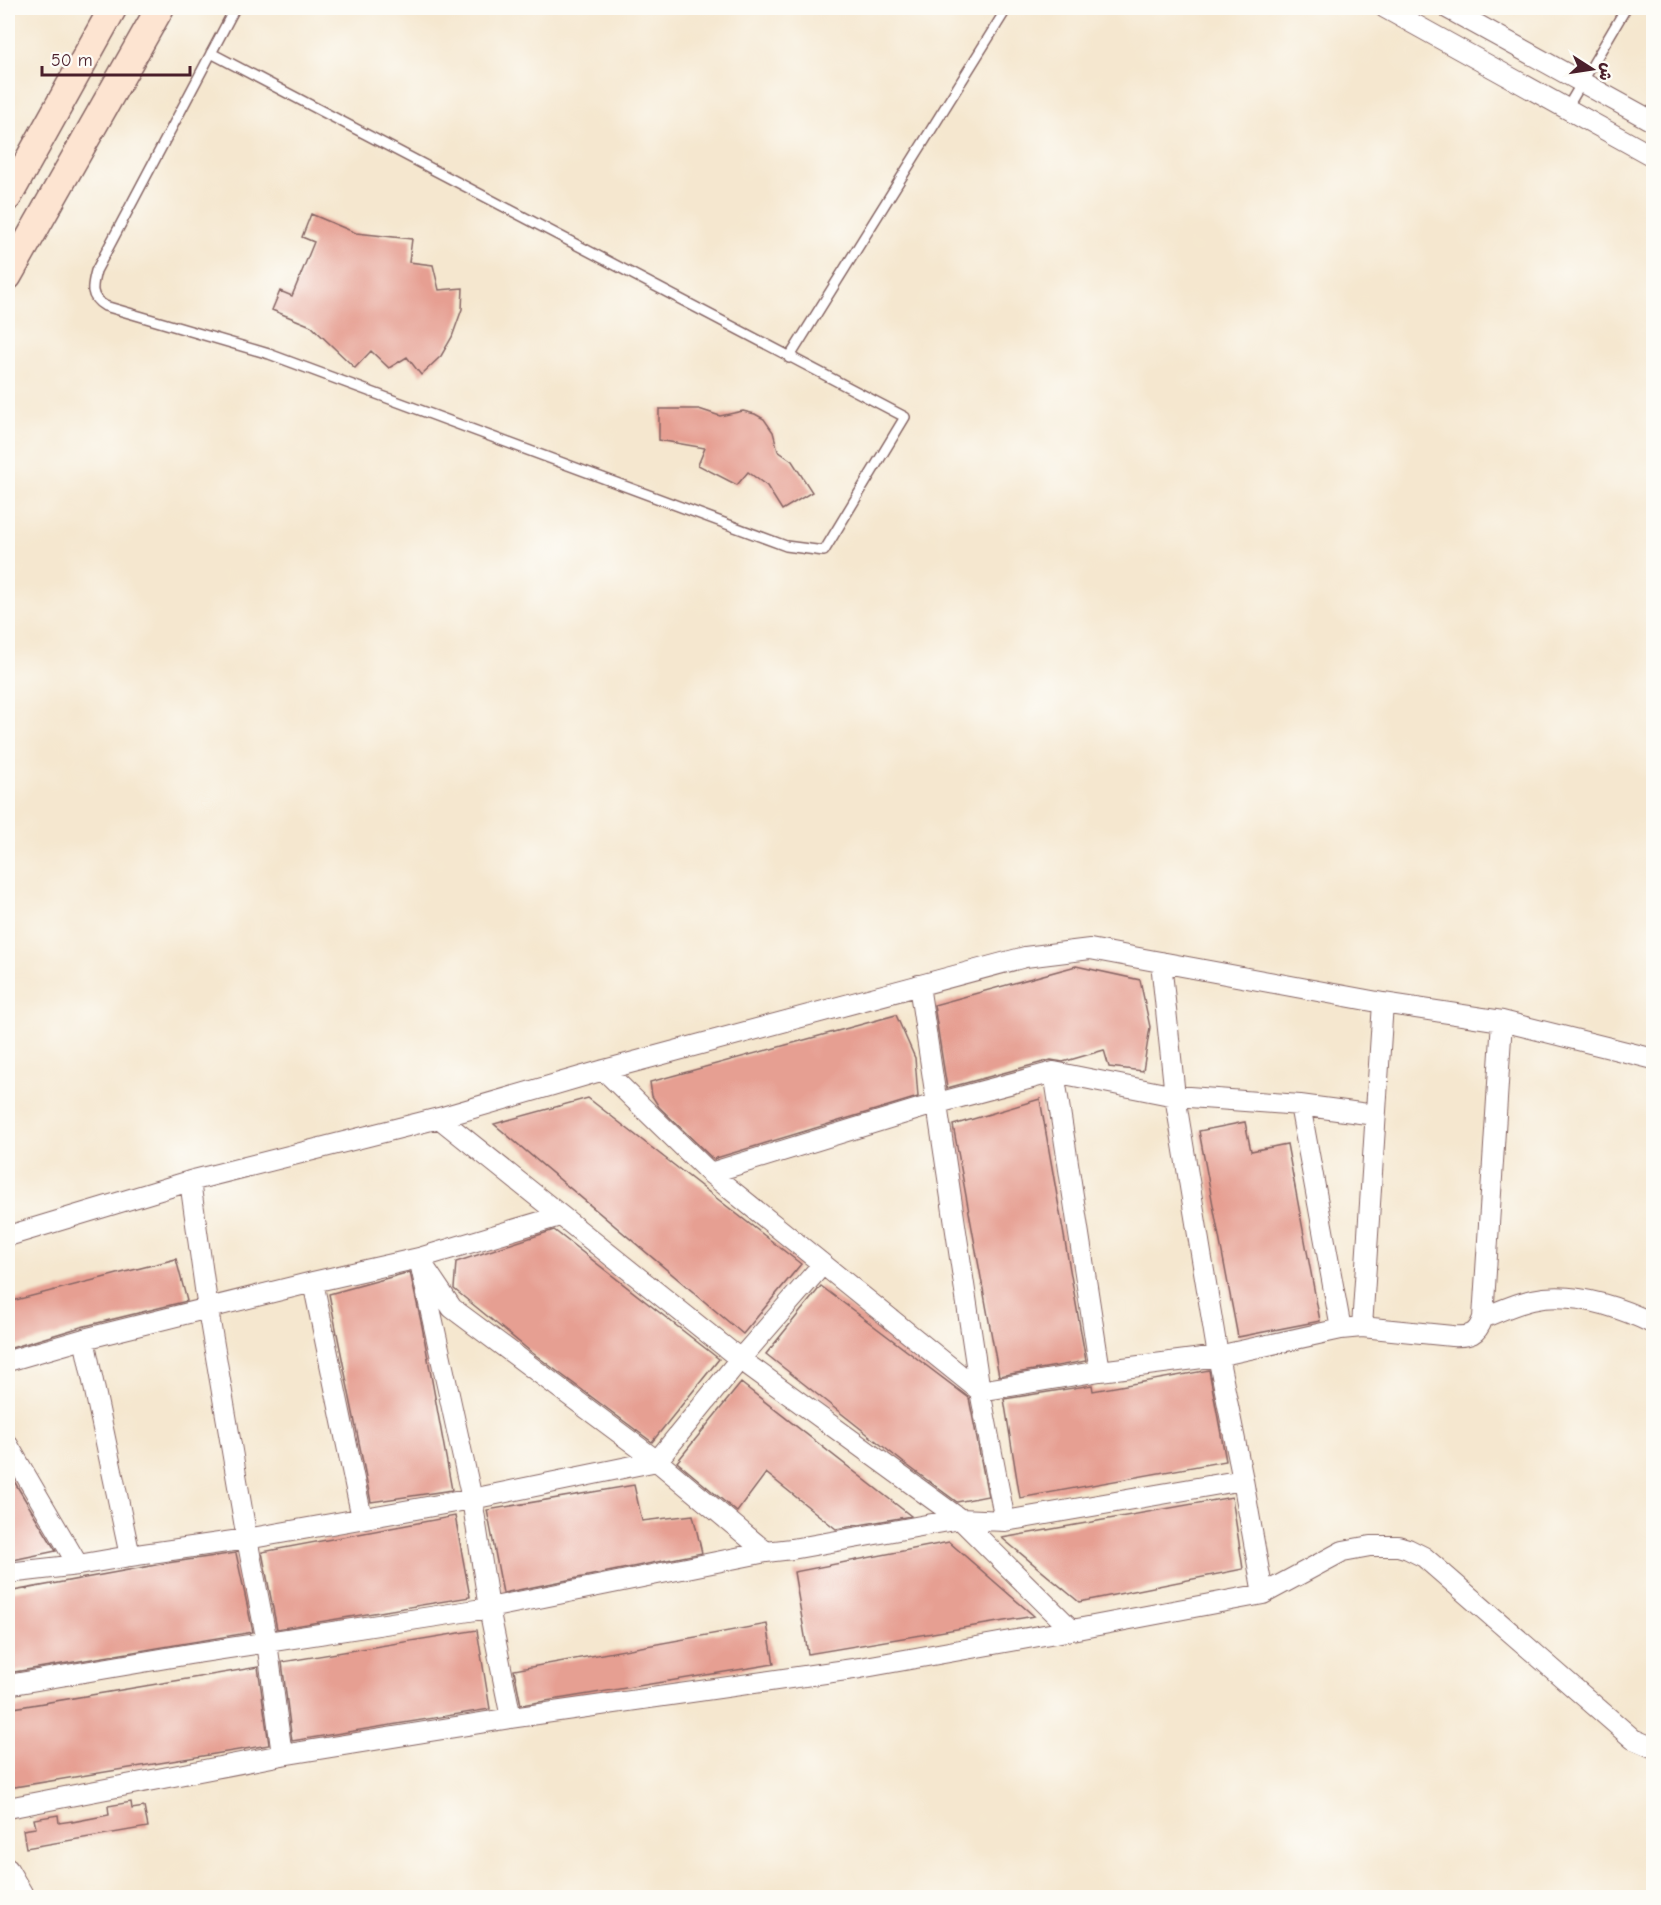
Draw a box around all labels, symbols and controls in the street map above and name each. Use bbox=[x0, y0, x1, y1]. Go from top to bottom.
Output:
scale bar bbox=[42, 39, 190, 77]
north arrow bbox=[1562, 39, 1622, 99]
text: 50 m bbox=[51, 50, 93, 71]
text: ش bbox=[1595, 61, 1616, 82]

